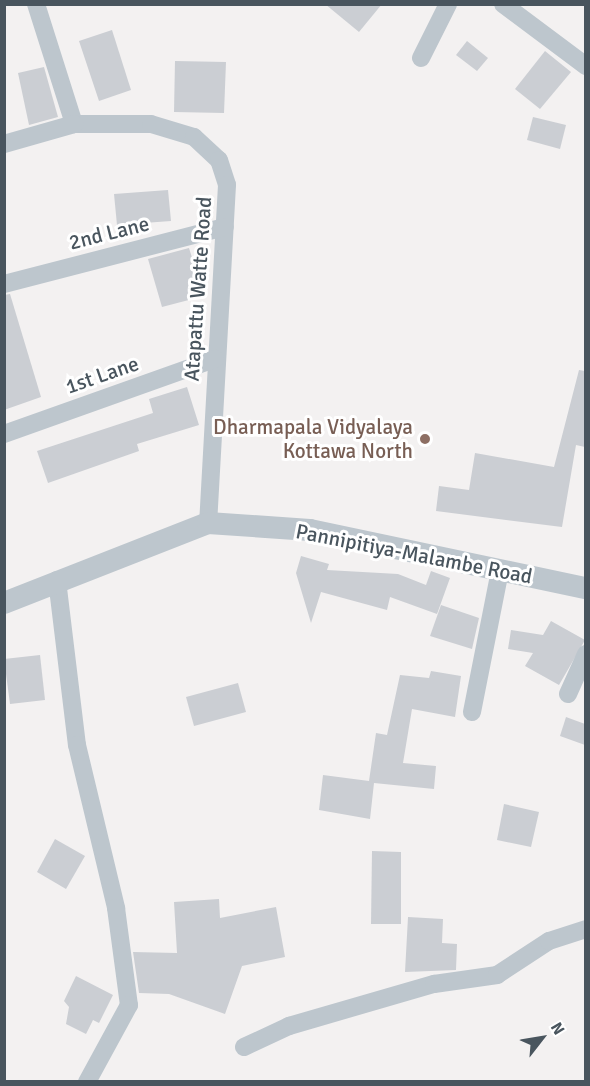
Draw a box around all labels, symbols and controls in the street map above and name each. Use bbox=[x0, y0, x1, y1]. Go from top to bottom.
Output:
street label: Atapattu Watte Road bbox=[179, 196, 217, 382]
street label: 2nd Lane bbox=[66, 211, 152, 255]
street label: 1st Lane bbox=[62, 351, 142, 399]
place label: Dharmapala Vidyalaya Kottawa North bbox=[213, 414, 413, 464]
marker: Dharmapala Vidyalaya Kottawa North bbox=[418, 432, 432, 446]
street label: Pannipitiya-Malambe Road bbox=[294, 519, 534, 589]
north arrow bbox=[512, 1008, 572, 1068]
text: N bbox=[546, 1019, 569, 1039]

